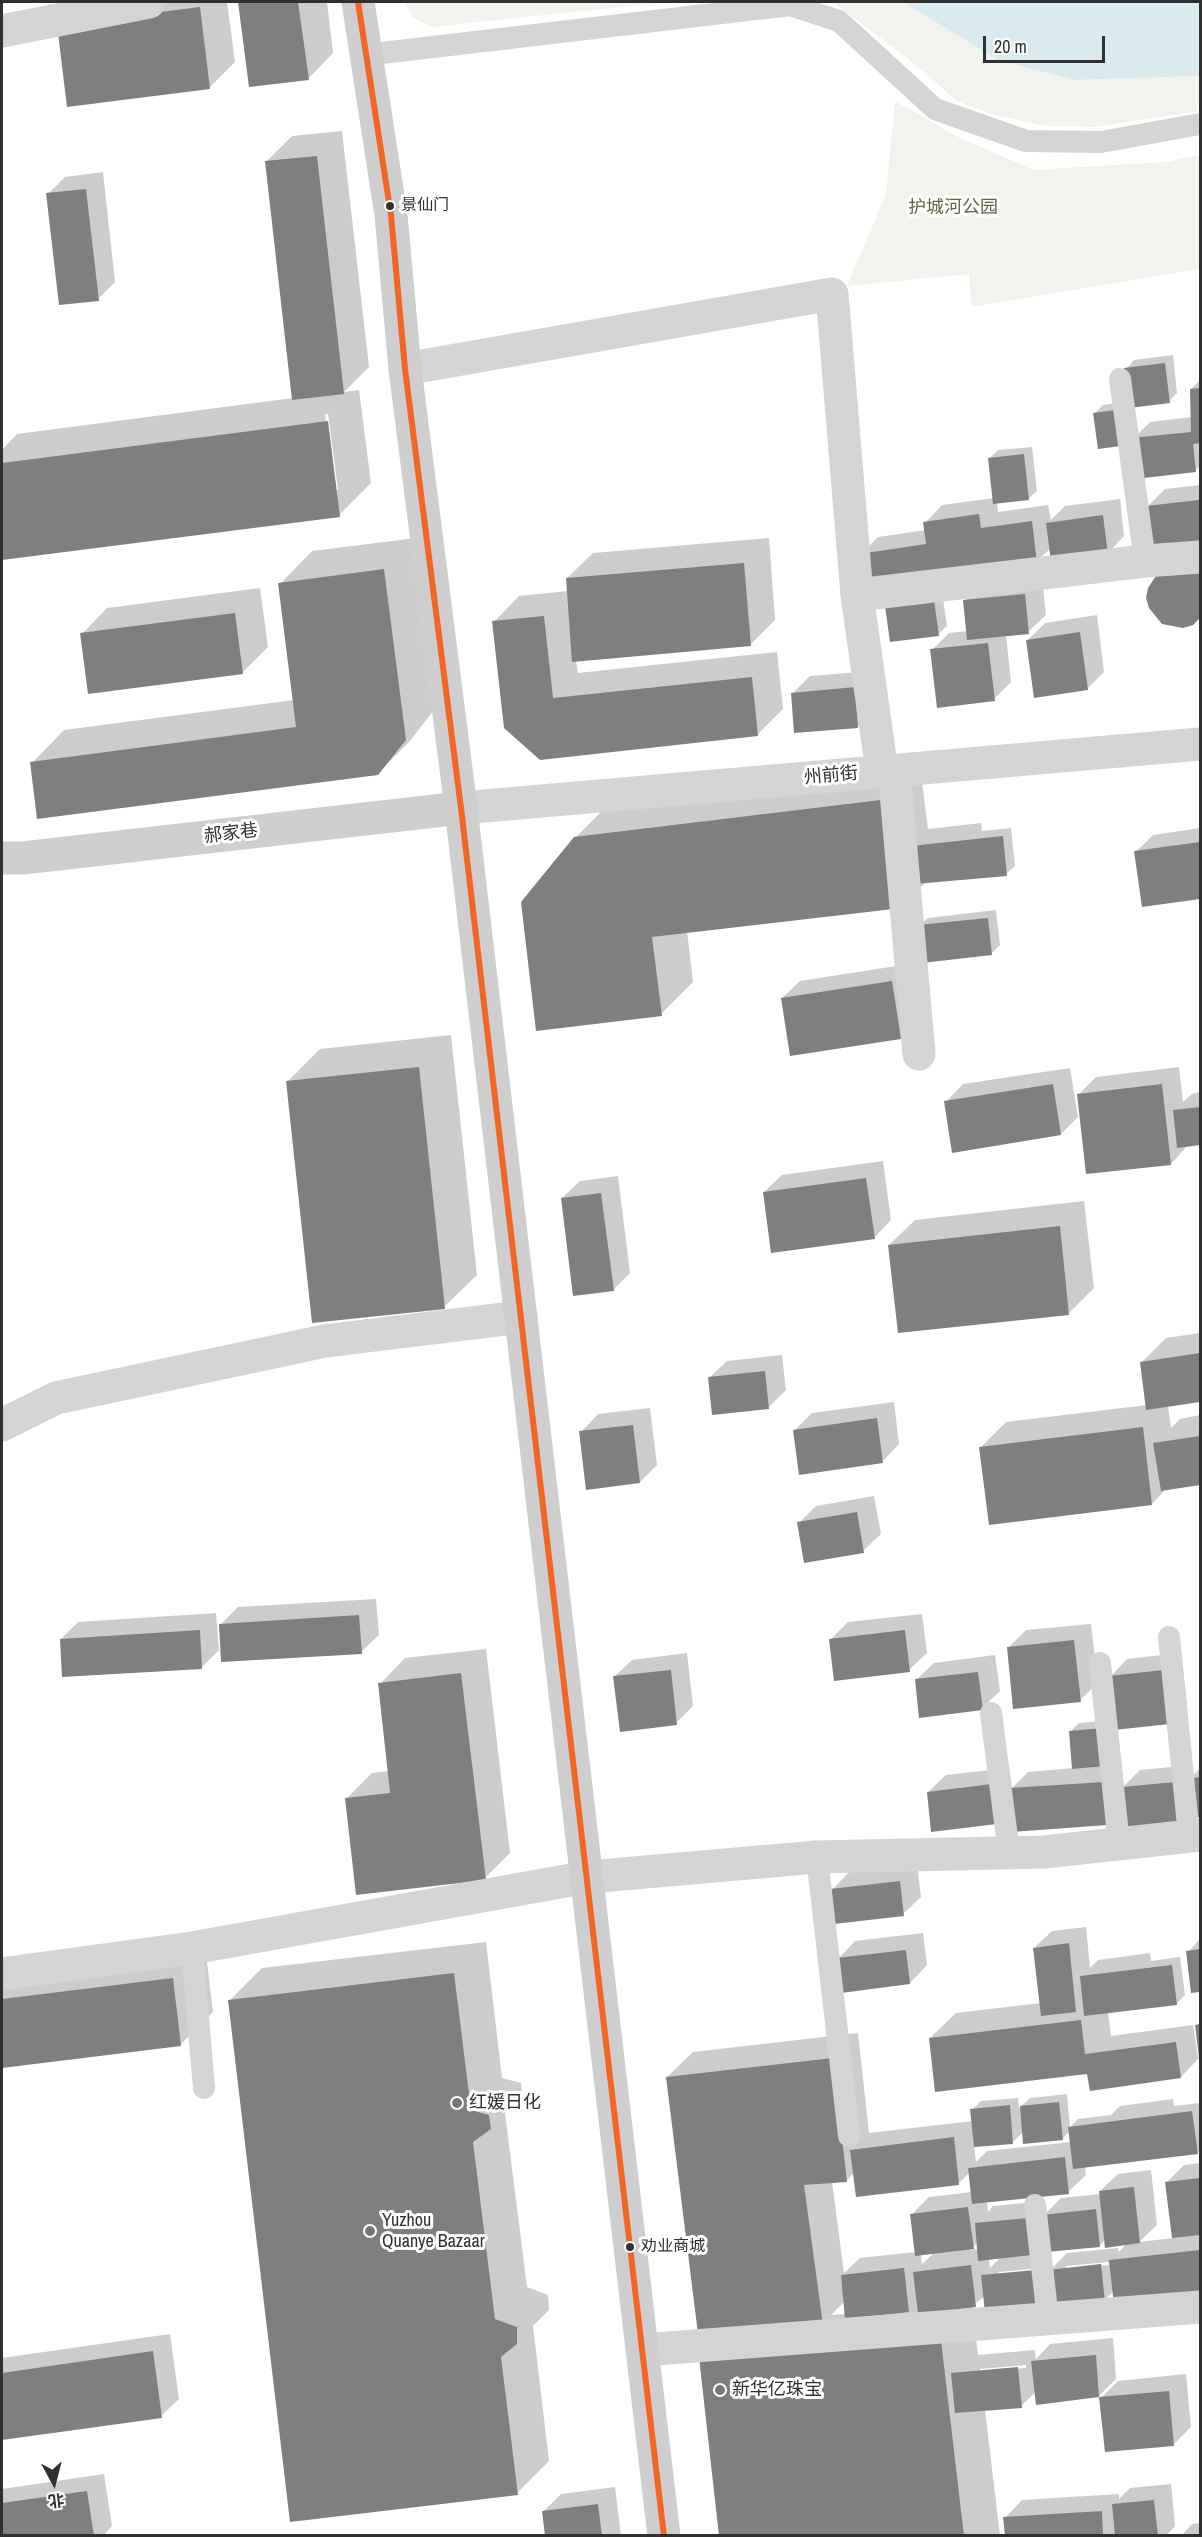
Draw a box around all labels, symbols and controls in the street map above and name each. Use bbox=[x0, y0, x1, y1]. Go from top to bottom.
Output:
scale bar bbox=[986, 24, 1108, 62]
text: 20 m bbox=[994, 34, 1027, 59]
place label: 景仙门 bbox=[401, 196, 449, 216]
park label: 护城河公园 bbox=[908, 197, 998, 219]
marker: 景仙门 bbox=[384, 200, 396, 212]
street label: 州前街 bbox=[803, 763, 859, 789]
street label: 郝家巷 bbox=[203, 820, 259, 848]
place label: 红媛日化 bbox=[469, 2092, 541, 2114]
marker: 红媛日化 bbox=[450, 2096, 464, 2110]
place label: Yuzhou Quanye Bazaar bbox=[382, 2210, 485, 2252]
marker: Yuzhou Quanye Bazaar bbox=[363, 2224, 377, 2238]
place label: 劝业商城 bbox=[641, 2237, 705, 2257]
marker: 劝业商城 bbox=[624, 2241, 636, 2253]
place label: 新华亿珠宝 bbox=[732, 2379, 822, 2401]
marker: 新华亿珠宝 bbox=[713, 2383, 727, 2397]
north arrow bbox=[24, 2453, 84, 2513]
text: 北 bbox=[47, 2489, 65, 2513]

